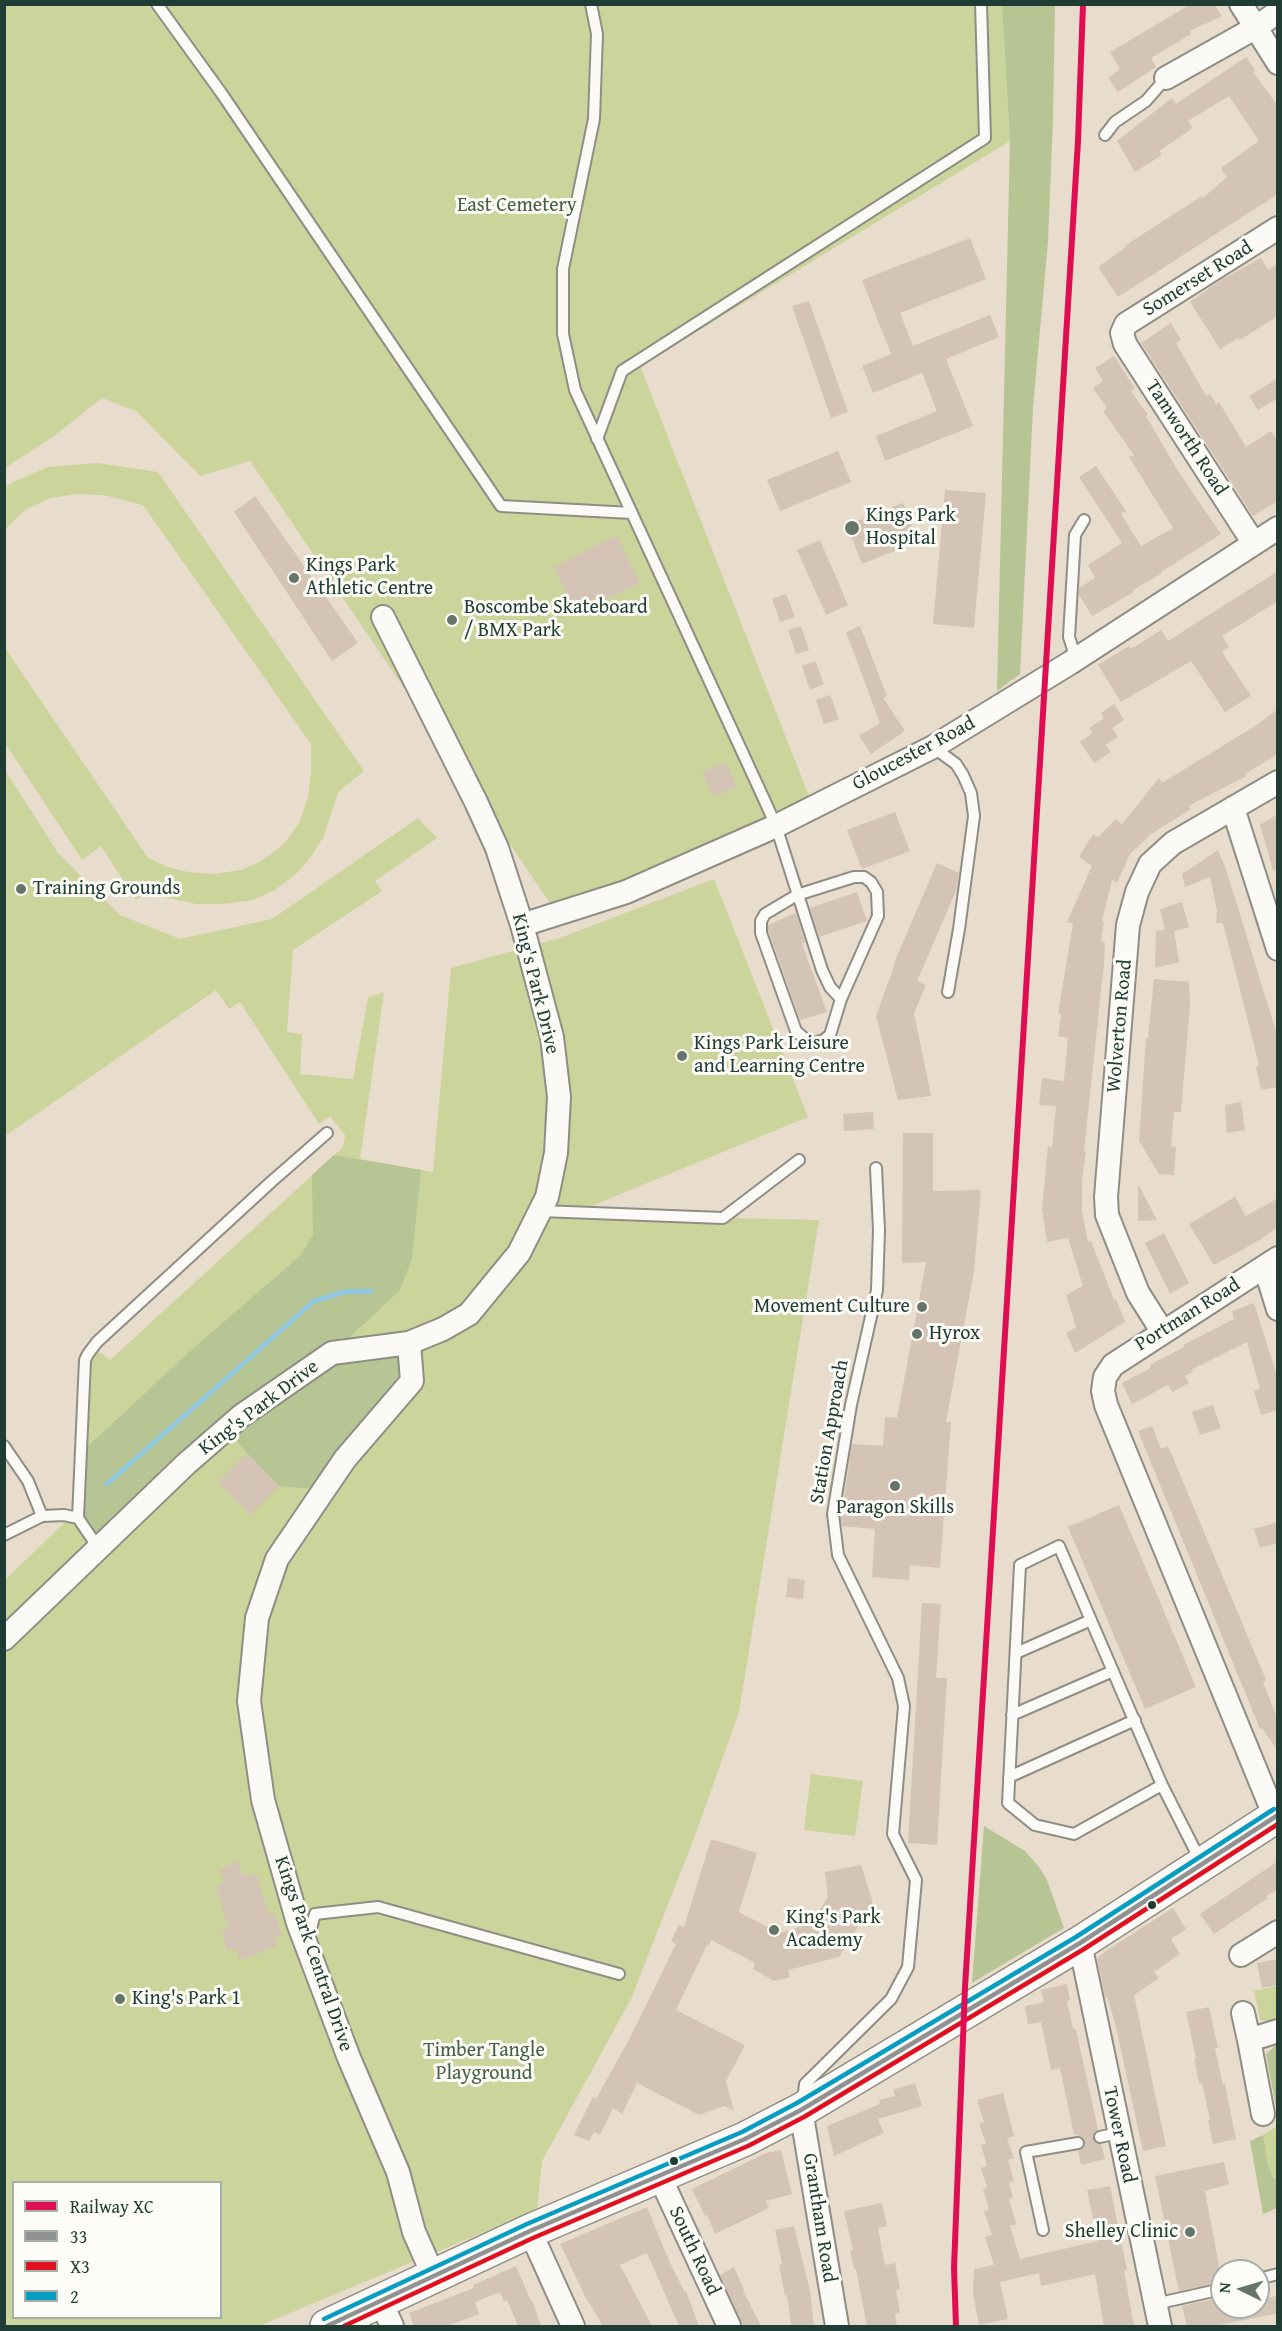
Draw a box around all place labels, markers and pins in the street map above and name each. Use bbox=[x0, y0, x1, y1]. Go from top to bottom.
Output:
place label: Kings Park Hospital bbox=[866, 504, 956, 551]
marker: Kings Park Hospital bbox=[843, 519, 861, 537]
place label: Kings Park Athletic Centre bbox=[306, 554, 433, 601]
marker: Kings Park Athletic Centre bbox=[287, 571, 301, 585]
place label: Boscombe Skateboard / BMX Park bbox=[464, 596, 648, 643]
marker: Boscombe Skateboard / BMX Park bbox=[445, 613, 459, 627]
place label: Training Grounds bbox=[33, 877, 180, 901]
marker: Training Grounds bbox=[14, 882, 28, 896]
place label: Kings Park Leisure and Learning Centre bbox=[694, 1032, 865, 1079]
marker: Kings Park Leisure and Learning Centre bbox=[675, 1049, 689, 1063]
place label: Movement Culture bbox=[754, 1295, 910, 1319]
marker: Movement Culture bbox=[915, 1300, 929, 1314]
place label: Hyrox bbox=[929, 1322, 980, 1346]
marker: Hyrox bbox=[910, 1327, 924, 1341]
marker: Paragon Skills bbox=[888, 1479, 902, 1493]
place label: Paragon Skills bbox=[836, 1496, 954, 1520]
unlabelled marker bbox=[1146, 1899, 1158, 1911]
place label: King's Park Academy bbox=[786, 1906, 881, 1953]
marker: King's Park Academy bbox=[767, 1923, 781, 1937]
place label: King's Park 1 bbox=[132, 1987, 241, 2011]
marker: King's Park 1 bbox=[113, 1992, 127, 2006]
unlabelled marker bbox=[668, 2155, 680, 2167]
place label: Shelley Clinic bbox=[1065, 2220, 1178, 2244]
marker: Shelley Clinic bbox=[1183, 2225, 1197, 2239]

